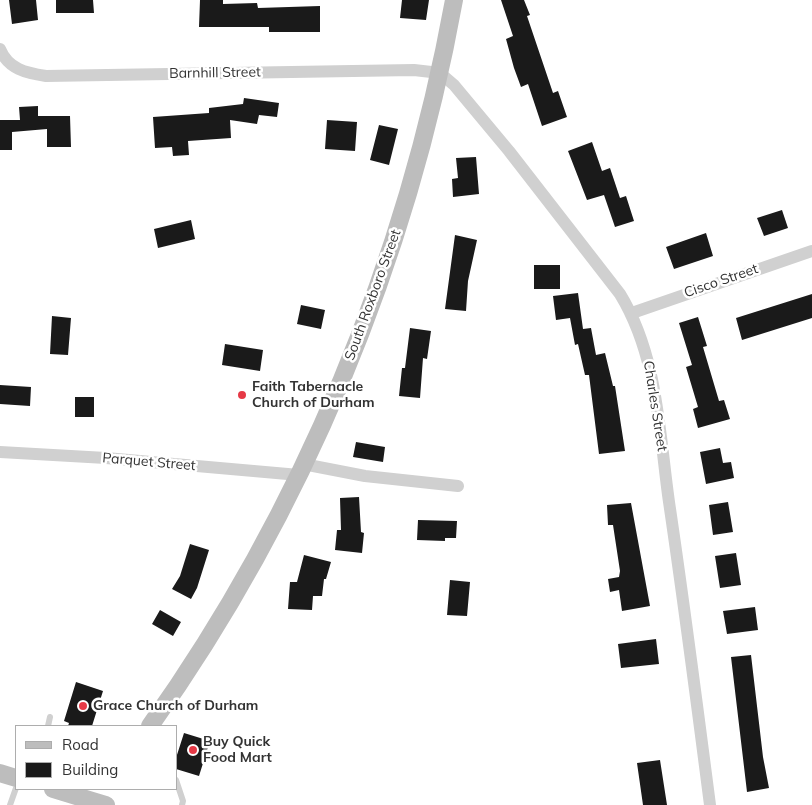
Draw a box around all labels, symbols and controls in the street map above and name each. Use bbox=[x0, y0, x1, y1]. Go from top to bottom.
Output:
street label: Barnhill Street bbox=[169, 64, 261, 82]
street label: South Roxboro Street bbox=[341, 227, 405, 363]
street label: Cisco Street bbox=[682, 261, 760, 301]
street label: Charles Street bbox=[640, 359, 670, 453]
place label: Faith Tabernacle Church of Durham bbox=[252, 379, 375, 412]
marker: Faith Tabernacle Church of Durham bbox=[236, 389, 248, 401]
street label: Parquet Street bbox=[102, 450, 196, 474]
place label: Grace Church of Durham bbox=[93, 698, 258, 714]
marker: Grace Church of Durham bbox=[77, 700, 89, 712]
legend bbox=[15, 725, 178, 790]
place label: Buy Quick Food Mart bbox=[203, 734, 272, 766]
text: Road bbox=[62, 735, 99, 754]
marker: Buy Quick Food Mart bbox=[187, 744, 199, 756]
text: Building bbox=[62, 760, 118, 779]

